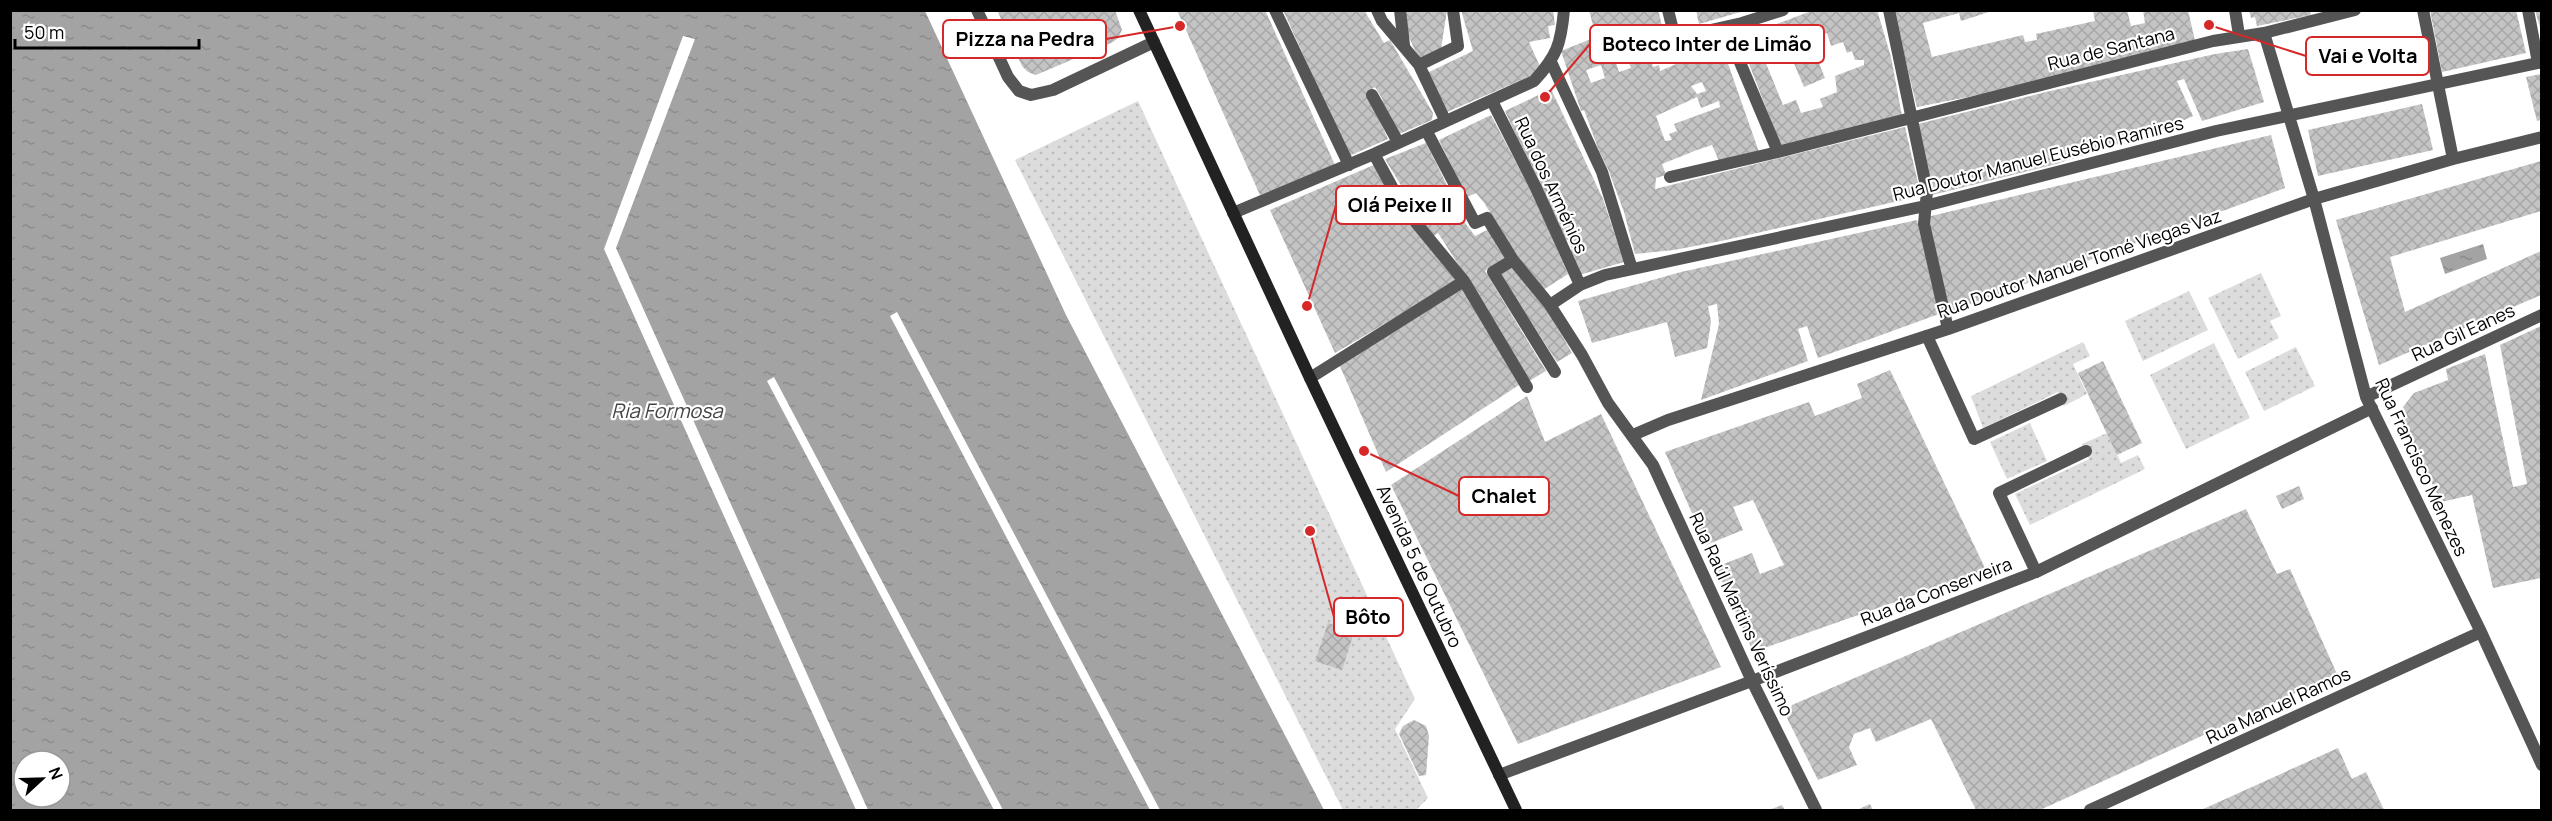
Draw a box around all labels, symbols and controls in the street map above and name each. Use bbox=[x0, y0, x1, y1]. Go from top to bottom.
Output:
scale bar bbox=[15, 12, 200, 50]
text: 50 m bbox=[24, 20, 64, 44]
callout: Pizza na Pedra bbox=[943, 20, 1106, 58]
street label: Rua de Santana bbox=[2045, 21, 2177, 75]
text: Pizza na Pedra bbox=[956, 25, 1094, 52]
callout: Boteco Inter de Limão bbox=[1590, 25, 1824, 63]
text: Boteco Inter de Limão bbox=[1602, 30, 1812, 57]
callout: Vai e Volta bbox=[2306, 37, 2429, 75]
text: Vai e Volta bbox=[2319, 42, 2417, 69]
street label: Rua Doutor Manuel Eusébio Ramires bbox=[1890, 110, 2186, 206]
street label: Rua dos Arménios bbox=[1510, 113, 1594, 257]
callout: Olá Peixe II bbox=[1336, 186, 1465, 224]
text: Olá Peixe II bbox=[1348, 191, 1452, 218]
street label: Rua Doutor Manuel Tomé Viegas Vaz bbox=[1934, 203, 2224, 323]
street label: Rua Gil Eanes bbox=[2408, 298, 2518, 366]
street label: Rua Francisco Menezes bbox=[2370, 374, 2474, 560]
water label: Ria Formosa bbox=[611, 397, 724, 424]
callout: Chalet bbox=[1459, 477, 1549, 515]
street label: Avenida 5 de Outubro bbox=[1372, 481, 1468, 651]
text: Chalet bbox=[1471, 482, 1537, 509]
street label: Rua Raúl Martins Veríssimo bbox=[1684, 508, 1800, 720]
street label: Rua da Conserveira bbox=[1857, 551, 2015, 631]
callout: Bôto bbox=[1334, 598, 1403, 636]
text: Bôto bbox=[1345, 603, 1391, 630]
street label: Rua Manuel Ramos bbox=[2202, 661, 2354, 749]
north arrow bbox=[12, 749, 72, 809]
text: N bbox=[44, 764, 68, 783]

